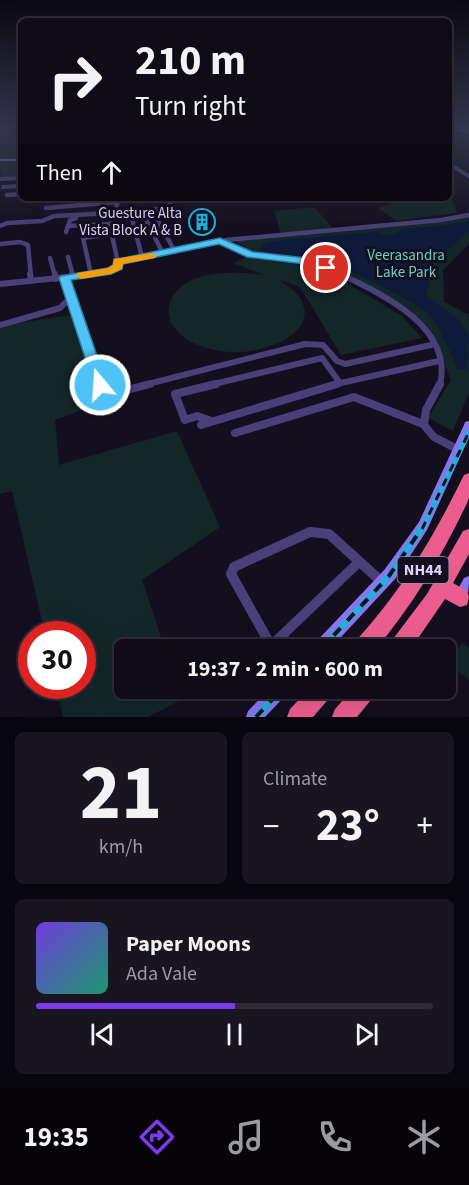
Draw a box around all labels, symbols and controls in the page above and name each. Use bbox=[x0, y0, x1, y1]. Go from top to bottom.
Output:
text: 210 m bbox=[135, 31, 246, 91]
icon: right bbox=[36, 42, 114, 120]
text: Turn right bbox=[135, 87, 246, 126]
icon: ahead bbox=[95, 156, 128, 189]
text: Then bbox=[36, 157, 83, 189]
place label: Guesture Alta Vista Block A & B bbox=[79, 203, 182, 241]
building icon: Guesture Alta Vista Block A & B bbox=[187, 207, 217, 237]
pin bbox=[300, 242, 351, 293]
park label: Veerasandra Lake Park bbox=[367, 245, 445, 283]
icon: arrive bbox=[309, 251, 342, 284]
position arrow bbox=[68, 353, 132, 417]
road number: NH44 bbox=[398, 557, 448, 583]
speed limit sign: 30 bbox=[18, 621, 96, 699]
text: 19:37 · 2 min · 600 m bbox=[187, 653, 383, 685]
text: 21 bbox=[80, 738, 162, 849]
text: Climate bbox=[263, 765, 327, 793]
text: 23° bbox=[316, 794, 380, 858]
text: − bbox=[263, 803, 279, 850]
text: + bbox=[417, 803, 433, 850]
text: km/h bbox=[99, 833, 143, 861]
text: Paper Moons bbox=[126, 928, 251, 960]
text: Ada Vale bbox=[126, 960, 197, 988]
icon: previous bbox=[86, 1018, 119, 1051]
icon: pause bbox=[218, 1018, 251, 1051]
icon: next bbox=[350, 1018, 383, 1051]
icon: directions bbox=[136, 1116, 178, 1158]
icon: music bbox=[225, 1116, 267, 1158]
icon: phone bbox=[314, 1116, 356, 1158]
icon: climate bbox=[403, 1116, 445, 1158]
text: 19:35 bbox=[24, 1118, 89, 1157]

